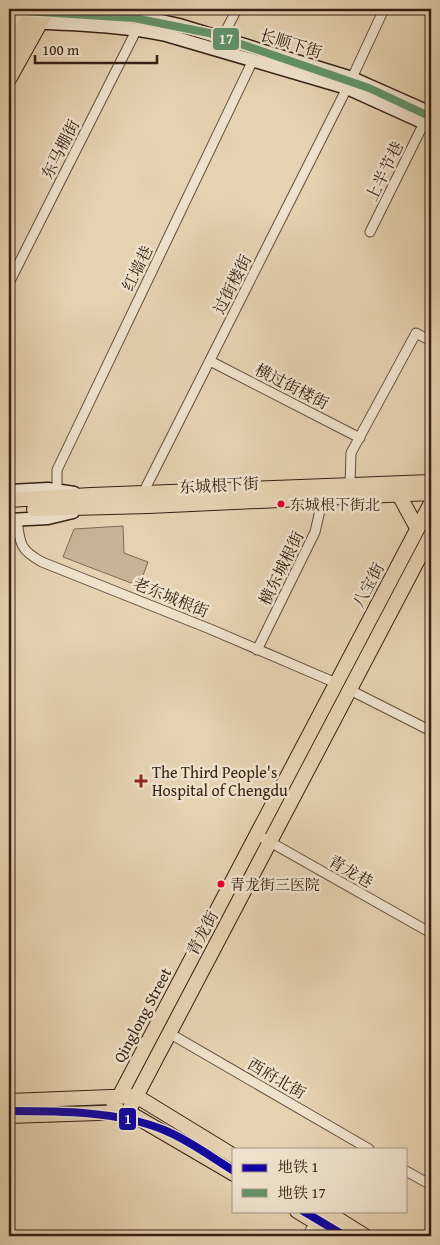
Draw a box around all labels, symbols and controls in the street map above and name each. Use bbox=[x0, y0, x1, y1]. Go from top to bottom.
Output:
street label: 长顺下街 bbox=[257, 22, 325, 64]
line badge: 17 bbox=[212, 27, 240, 51]
text: 17 bbox=[219, 29, 233, 49]
scale bar bbox=[35, 32, 158, 64]
text: 100 m bbox=[42, 39, 80, 60]
street label: 东马棚街 bbox=[35, 115, 85, 183]
street label: 上半节巷 bbox=[359, 137, 409, 205]
street label: 红墙巷 bbox=[116, 241, 158, 295]
street label: 过街楼街 bbox=[207, 250, 257, 318]
street label: 横过街楼街 bbox=[251, 357, 333, 415]
street label: 东城根下街 bbox=[178, 471, 260, 499]
place label: 东城根下街北 bbox=[290, 494, 380, 515]
marker: 东城根下街北 bbox=[276, 499, 286, 509]
street label: 横东城根街 bbox=[253, 527, 309, 609]
street label: 八宝街 bbox=[346, 558, 390, 612]
street label: 老东城根街 bbox=[129, 571, 213, 623]
place label: The Third People's Hospital of Chengdu bbox=[152, 760, 288, 802]
marker: The Third People's Hospital of Chengdu bbox=[134, 774, 148, 788]
street label: 青龙巷 bbox=[324, 849, 378, 893]
place label: 青龙街三医院 bbox=[230, 874, 320, 895]
marker: 青龙街三医院 bbox=[216, 879, 226, 889]
street label: 青龙街 bbox=[180, 906, 224, 960]
street label: Qinglong Street bbox=[107, 963, 177, 1067]
street label: 西府北街 bbox=[243, 1052, 311, 1104]
line badge: 1 bbox=[118, 1107, 137, 1131]
text: 1 bbox=[124, 1109, 132, 1129]
legend bbox=[232, 1148, 408, 1212]
text: 地铁 1 bbox=[278, 1156, 319, 1177]
text: 地铁 17 bbox=[278, 1182, 326, 1203]

